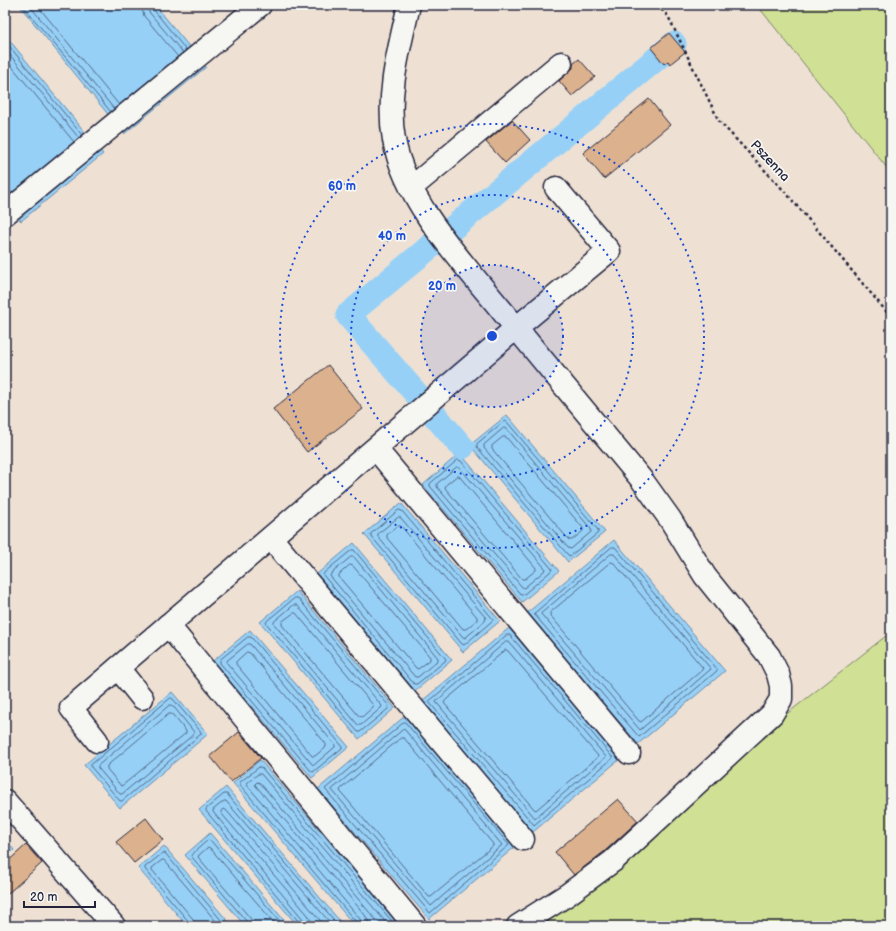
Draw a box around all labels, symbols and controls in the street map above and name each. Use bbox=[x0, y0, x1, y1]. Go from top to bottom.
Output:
street label: Pszenna bbox=[747, 137, 793, 185]
text: 60 m bbox=[328, 179, 356, 194]
text: 40 m bbox=[378, 229, 406, 244]
text: 20 m bbox=[428, 279, 456, 294]
centre of rings bbox=[485, 329, 499, 343]
scale bar bbox=[24, 883, 95, 909]
text: 20 m bbox=[30, 890, 57, 905]

